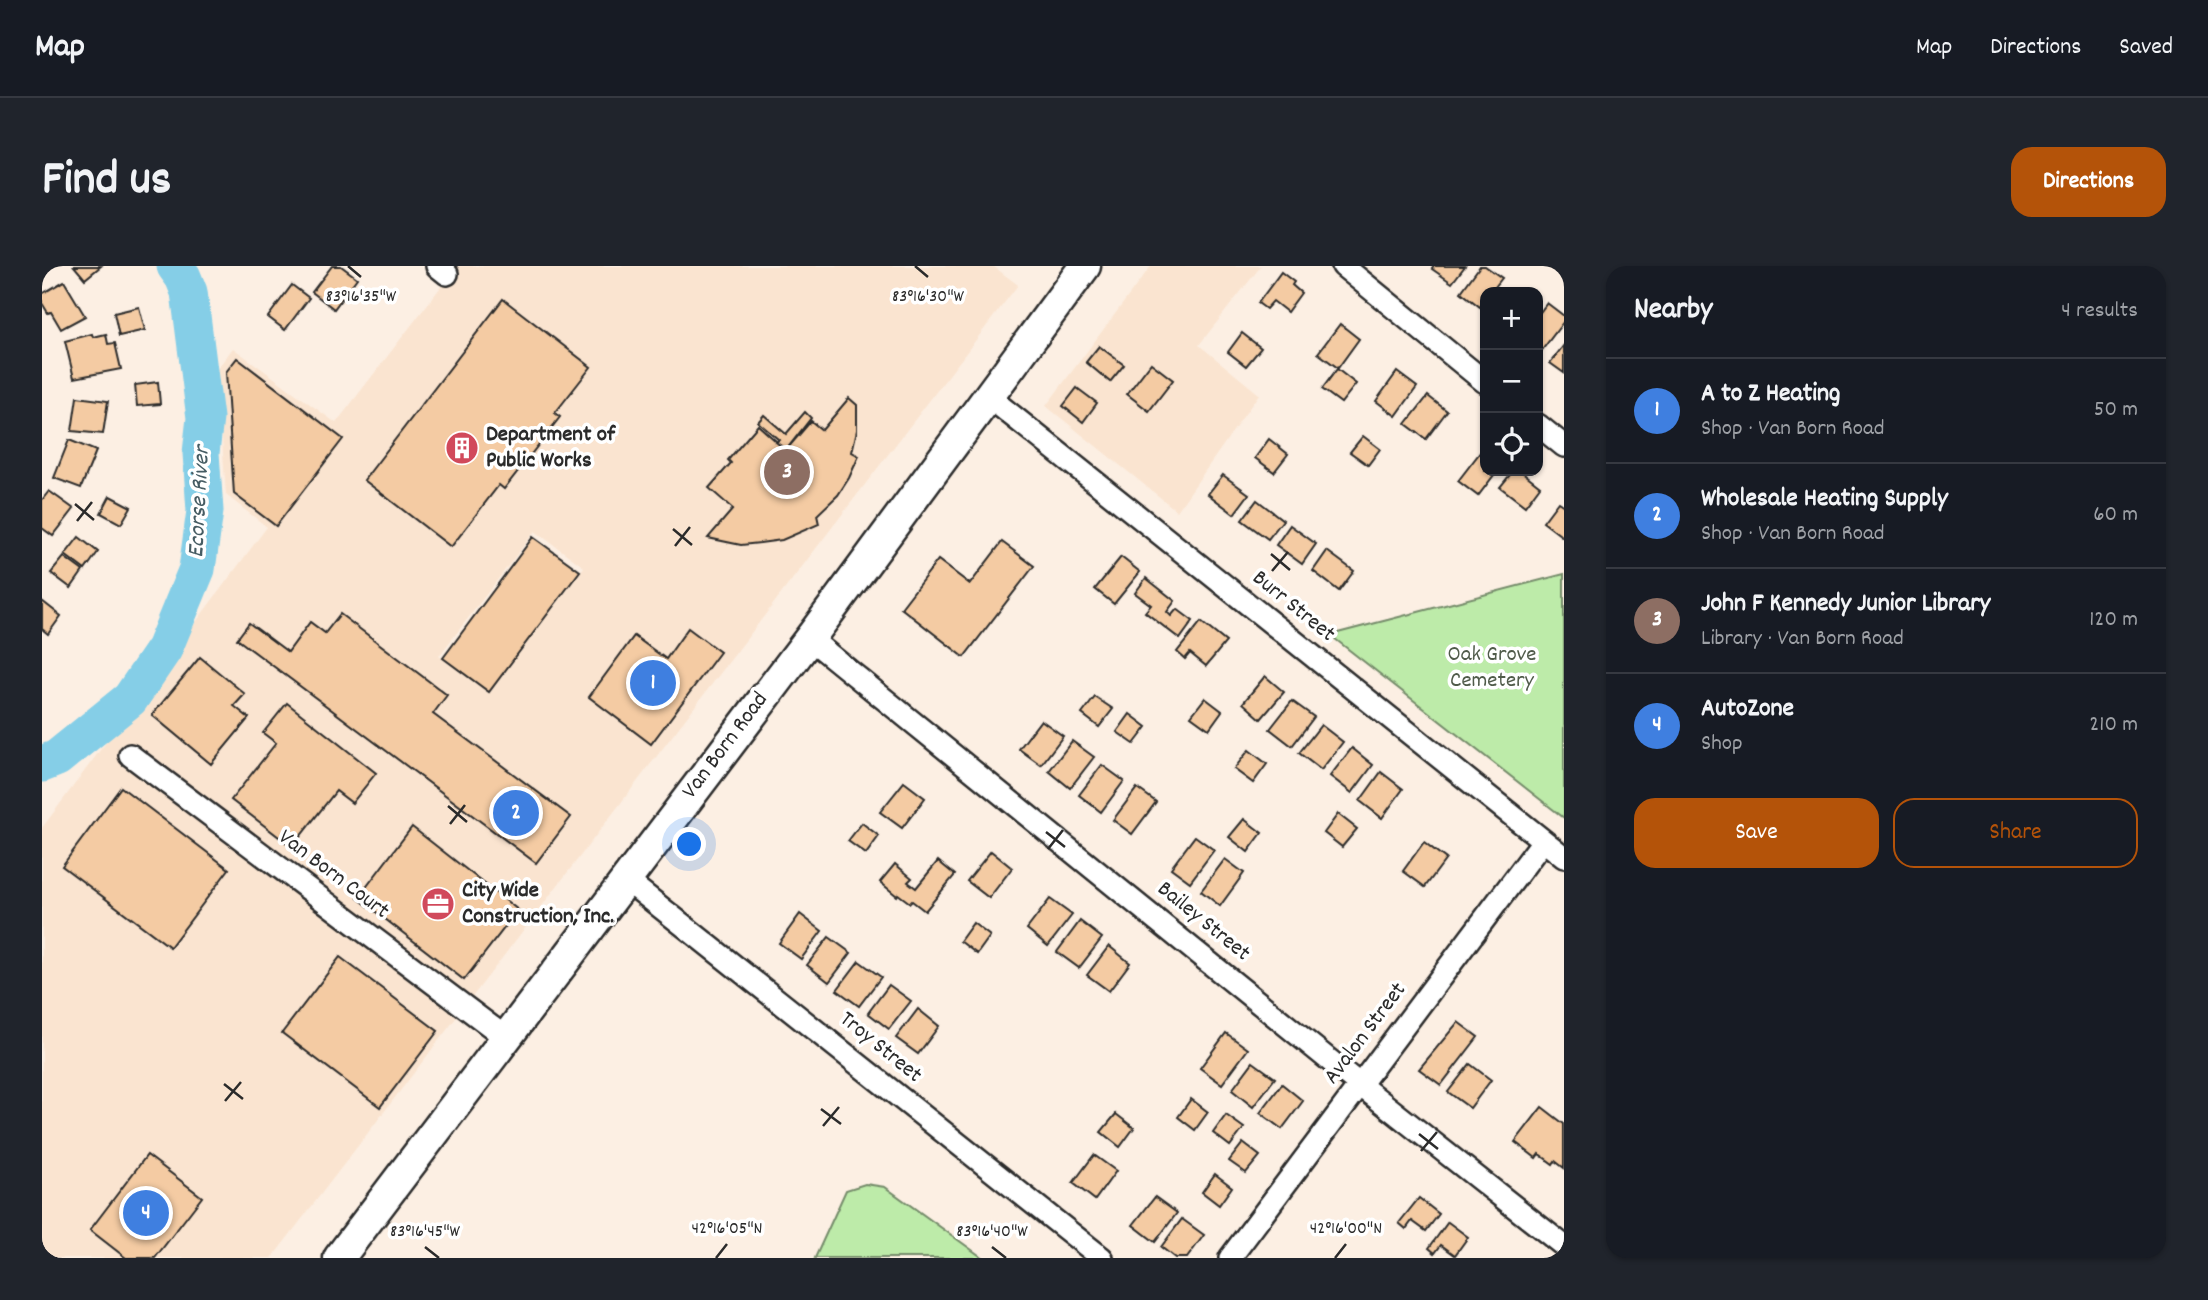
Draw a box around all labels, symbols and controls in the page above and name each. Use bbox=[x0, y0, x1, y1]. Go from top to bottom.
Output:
text: Map bbox=[35, 25, 85, 72]
text: Map bbox=[1916, 31, 1952, 65]
text: Directions bbox=[1990, 31, 2081, 65]
text: Saved bbox=[2119, 31, 2173, 65]
text: Find us bbox=[42, 147, 171, 217]
button: Directions bbox=[2011, 147, 2166, 217]
text: 83°16'35"W bbox=[326, 285, 397, 310]
text: 83°16'30"W bbox=[892, 285, 965, 310]
map controls bbox=[1480, 287, 1543, 476]
button: + bbox=[1480, 287, 1543, 350]
text: Nearby bbox=[1634, 290, 1712, 333]
text: 4 results bbox=[2061, 295, 2138, 328]
button: − bbox=[1480, 350, 1543, 413]
text: A to Z Heating bbox=[1701, 376, 1840, 413]
text: 1 bbox=[1654, 394, 1660, 427]
text: 50 m bbox=[2094, 394, 2138, 427]
button: locate bbox=[1480, 413, 1543, 476]
text: Shop · Van Born Road bbox=[1701, 413, 1885, 446]
place label: Department of Public Works bbox=[486, 419, 616, 478]
building icon: Department of Public Works bbox=[443, 429, 481, 467]
water label: Ecorse River bbox=[180, 442, 220, 559]
pin: 3 bbox=[764, 446, 810, 498]
text: Wholesale Heating Supply bbox=[1701, 481, 1948, 518]
text: 2 bbox=[1652, 499, 1662, 532]
text: 60 m bbox=[2093, 499, 2138, 532]
text: Shop · Van Born Road bbox=[1701, 518, 1885, 551]
street label: Burr Street bbox=[1244, 563, 1342, 651]
text: John F Kennedy Junior Library bbox=[1701, 586, 1990, 623]
text: 3 bbox=[1652, 604, 1662, 637]
text: 120 m bbox=[2089, 604, 2138, 637]
text: Library · Van Born Road bbox=[1701, 623, 1904, 656]
park label: Oak Grove Cemetery bbox=[1448, 639, 1536, 698]
pin: 1 bbox=[630, 657, 676, 709]
street label: Van Born Road bbox=[675, 686, 777, 806]
text: AutoZone bbox=[1701, 691, 1794, 728]
text: 4 bbox=[1652, 709, 1662, 742]
text: 210 m bbox=[2089, 709, 2138, 742]
text: Shop bbox=[1701, 728, 1743, 761]
pin: 2 bbox=[493, 787, 539, 839]
button: Save bbox=[1634, 798, 1879, 868]
button: Share bbox=[1893, 798, 2138, 868]
street label: Van Born Court bbox=[270, 822, 396, 928]
your location bbox=[672, 827, 706, 861]
street label: Bailey Street bbox=[1149, 874, 1257, 970]
place label: City Wide Construction, Inc. bbox=[462, 875, 614, 934]
office icon: City Wide Construction, Inc. bbox=[419, 885, 457, 923]
street label: Avalon Street bbox=[1317, 976, 1415, 1092]
street label: Troy Street bbox=[831, 1004, 929, 1092]
pin: 4 bbox=[123, 1187, 169, 1239]
text: 42°16'05"N bbox=[692, 1217, 762, 1242]
text: 42°16'00"N bbox=[1310, 1217, 1382, 1242]
text: 83°16'45"W bbox=[390, 1220, 461, 1245]
text: 83°16'40"W bbox=[956, 1220, 1028, 1245]

